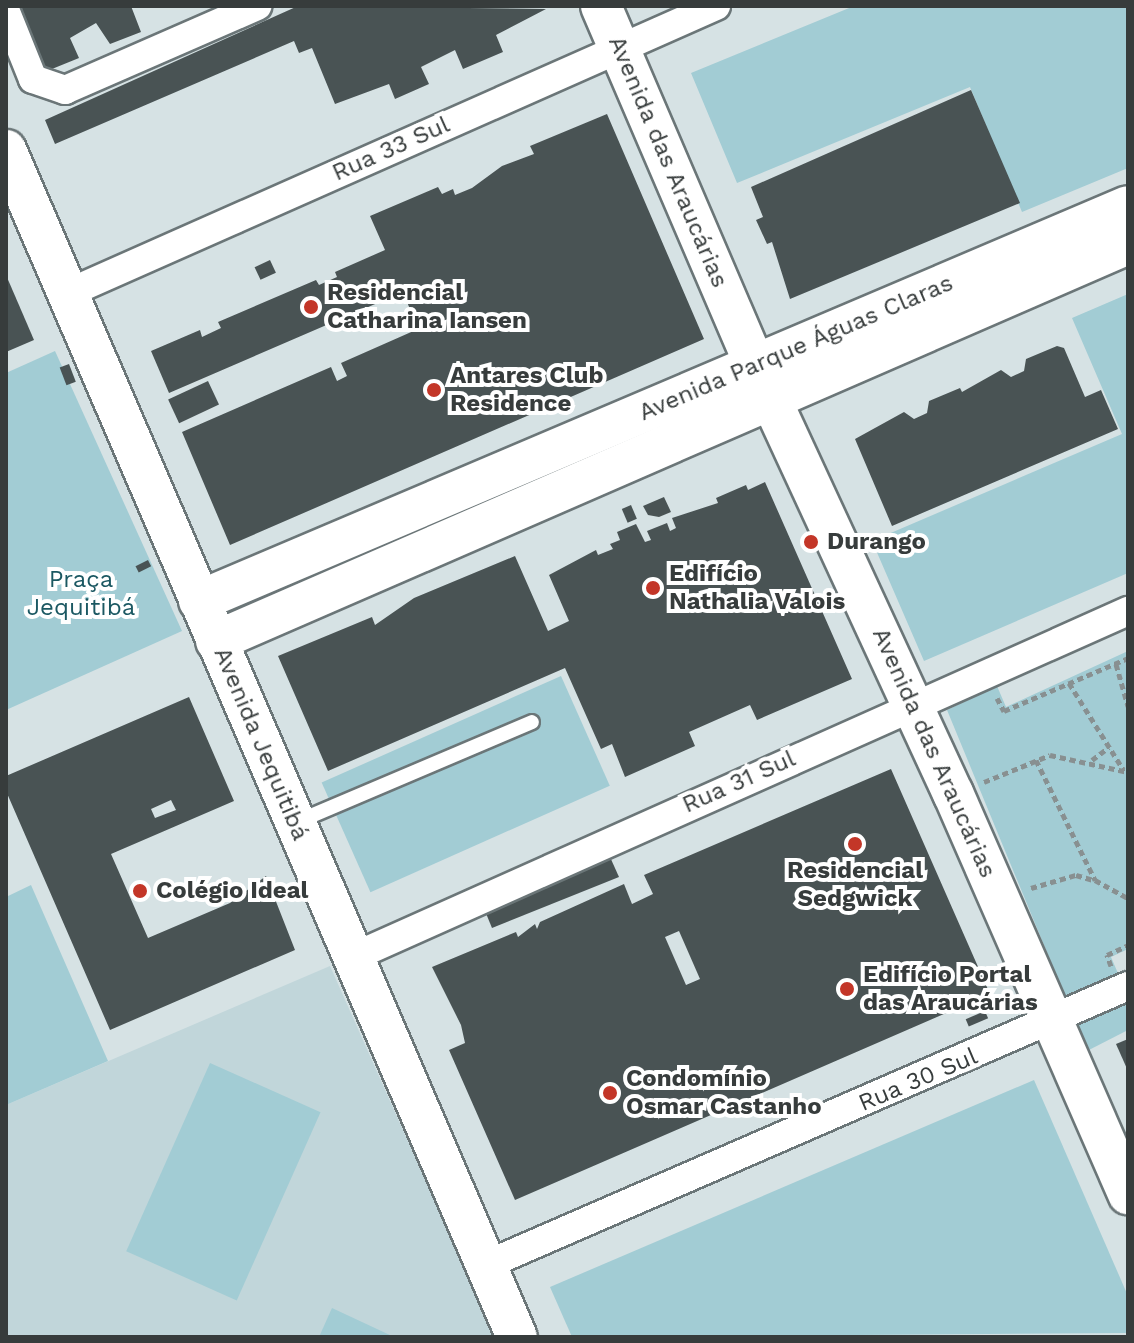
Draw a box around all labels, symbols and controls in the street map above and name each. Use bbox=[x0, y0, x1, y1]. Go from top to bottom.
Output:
street label: Avenida das Araucárias bbox=[602, 31, 734, 293]
street label: Rua 33 Sul bbox=[328, 110, 454, 188]
street label: Avenida Parque Águas Claras bbox=[634, 268, 958, 428]
place label: Residencial Catharina Iansen bbox=[327, 279, 527, 335]
marker: Residencial Catharina Iansen bbox=[302, 298, 320, 316]
place label: Antares Club Residence bbox=[450, 362, 603, 418]
marker: Antares Club Residence bbox=[425, 381, 443, 399]
place label: Durango bbox=[827, 528, 926, 556]
marker: Durango bbox=[802, 533, 820, 551]
place label: Edifício Nathalia Valois bbox=[669, 560, 846, 616]
park label: Praça Jequitibá bbox=[27, 566, 135, 622]
marker: Edifício Nathalia Valois bbox=[644, 579, 662, 597]
street label: Avenida das Araucárias bbox=[866, 623, 1002, 883]
street label: Avenida Jequitibá bbox=[207, 643, 315, 845]
street label: Rua 31 Sul bbox=[678, 744, 800, 820]
marker: Residencial Sedgwick bbox=[846, 835, 864, 853]
place label: Residencial Sedgwick bbox=[787, 857, 923, 913]
place label: Colégio Ideal bbox=[156, 877, 308, 905]
marker: Colégio Ideal bbox=[131, 882, 149, 900]
place label: Edifício Portal das Araucárias bbox=[863, 961, 1038, 1017]
marker: Edifício Portal das Araucárias bbox=[838, 980, 856, 998]
street label: Rua 30 Sul bbox=[854, 1042, 982, 1118]
place label: Condomínio Osmar Castanho bbox=[626, 1065, 822, 1121]
marker: Condomínio Osmar Castanho bbox=[601, 1084, 619, 1102]

